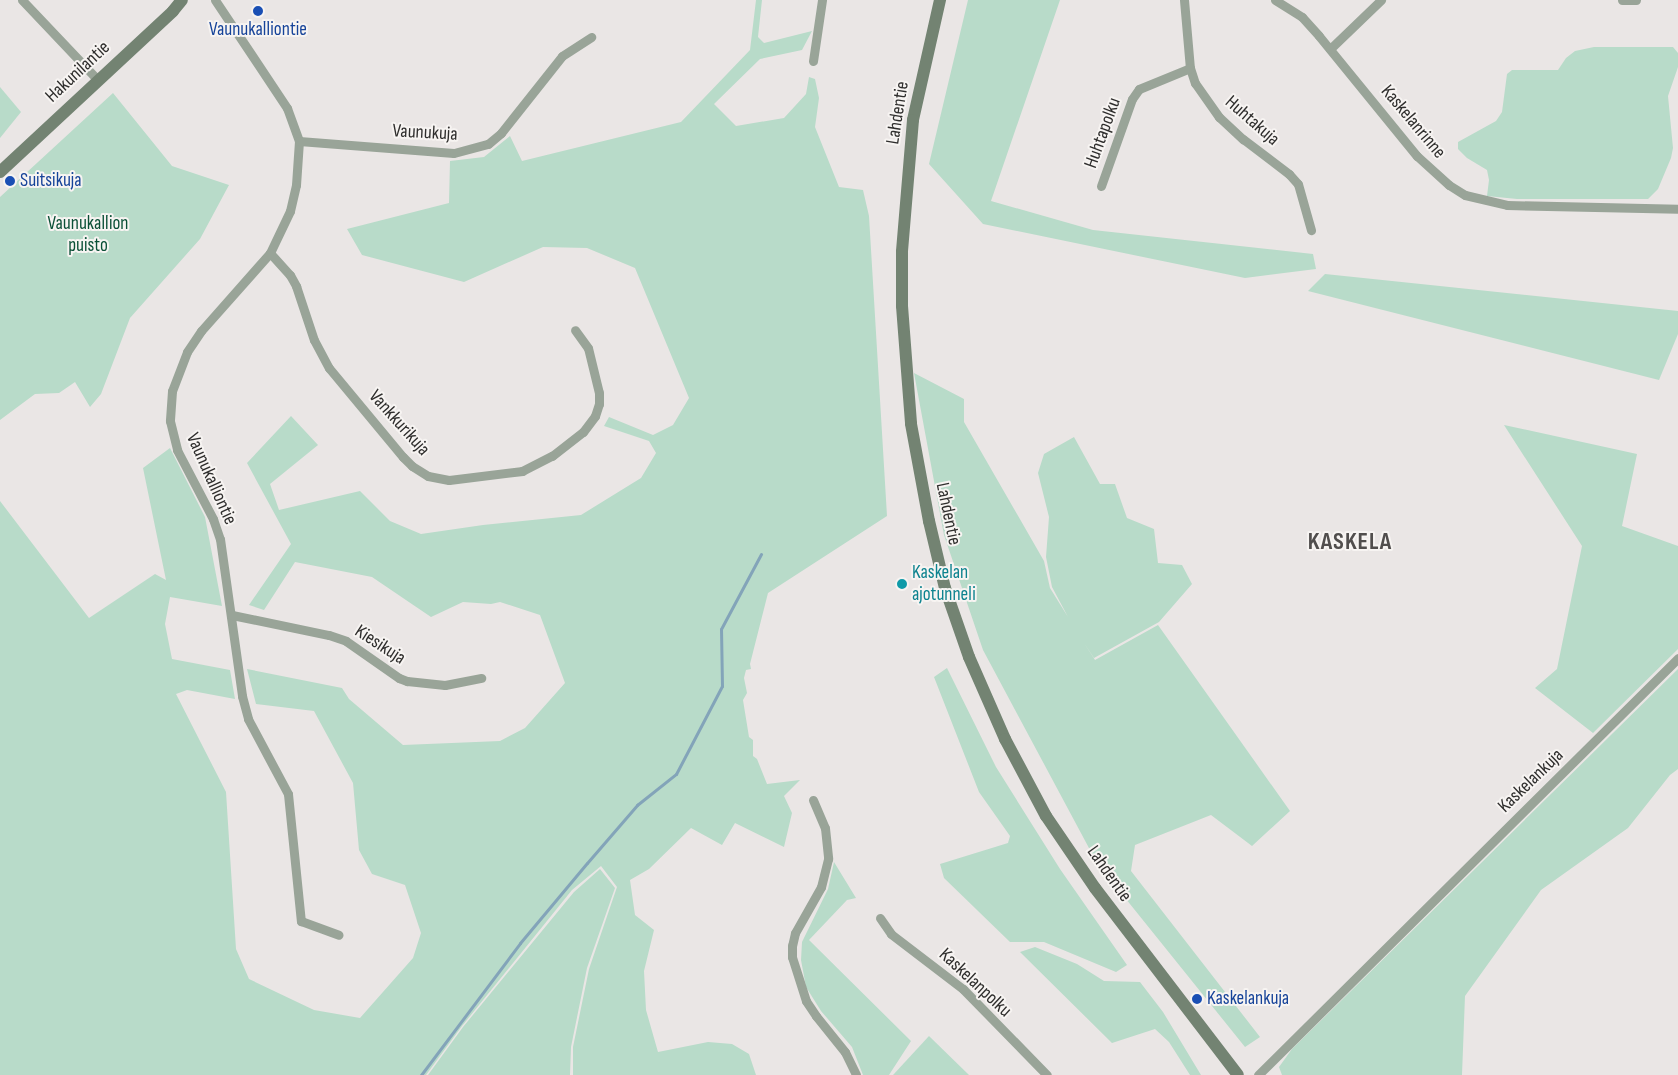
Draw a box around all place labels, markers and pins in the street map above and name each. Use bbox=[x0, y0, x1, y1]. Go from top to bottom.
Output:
marker: Vaunukalliontie bbox=[252, 5, 264, 17]
place label: Vaunukalliontie bbox=[209, 19, 307, 41]
place label: Suitsikuja bbox=[20, 170, 82, 192]
marker: Suitsikuja bbox=[4, 175, 16, 187]
place label: Kaskelan ajotunneli bbox=[912, 562, 976, 606]
marker: Kaskelan ajotunneli bbox=[896, 578, 908, 590]
place label: Kaskelankuja bbox=[1207, 988, 1289, 1010]
marker: Kaskelankuja bbox=[1191, 993, 1203, 1005]

